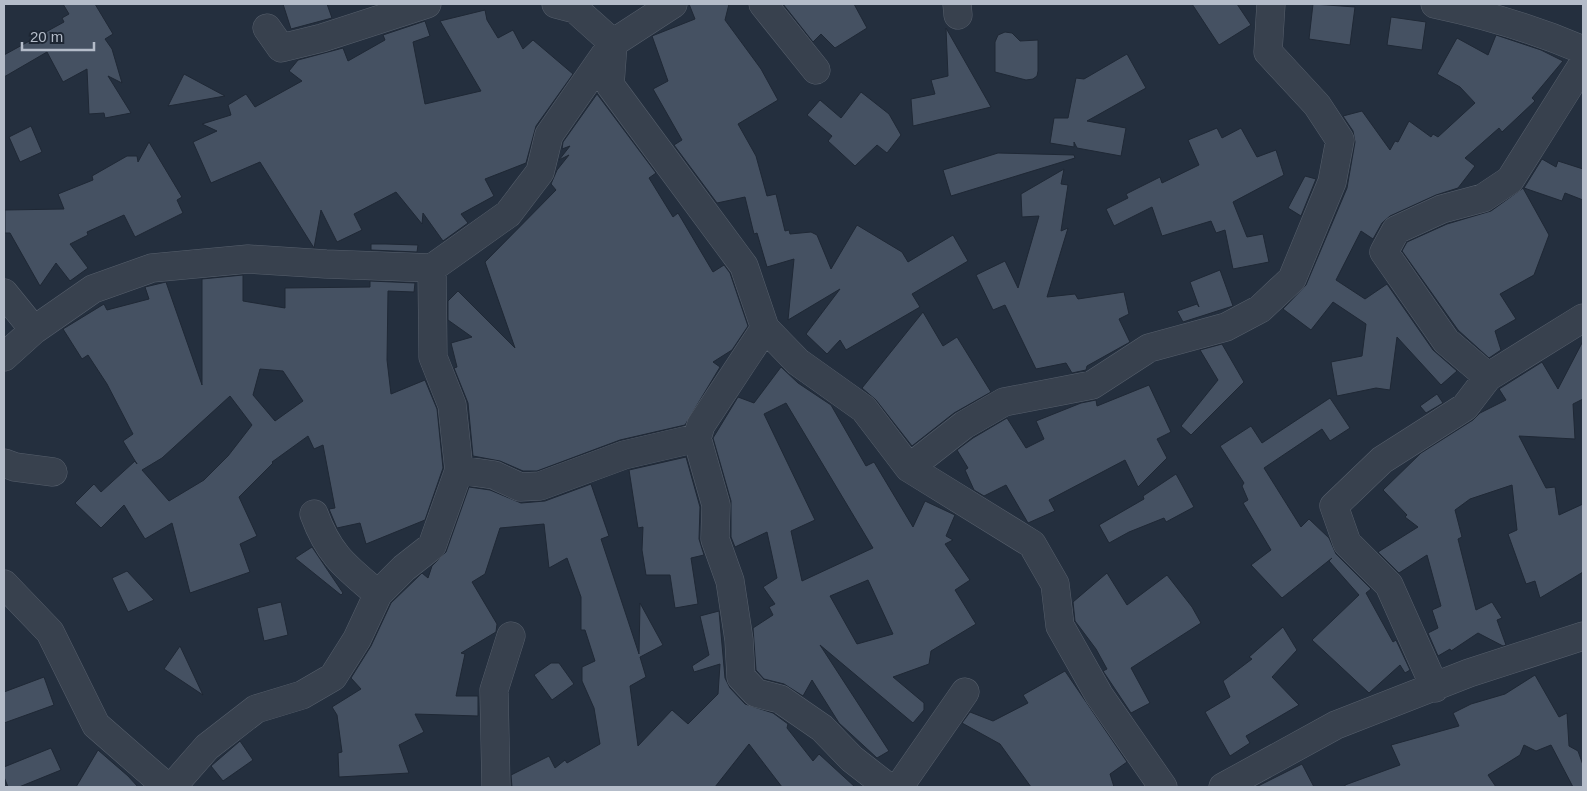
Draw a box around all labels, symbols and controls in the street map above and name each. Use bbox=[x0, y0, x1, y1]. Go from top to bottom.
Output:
scale bar bbox=[22, 20, 95, 52]
text: 20 m bbox=[30, 28, 63, 45]

